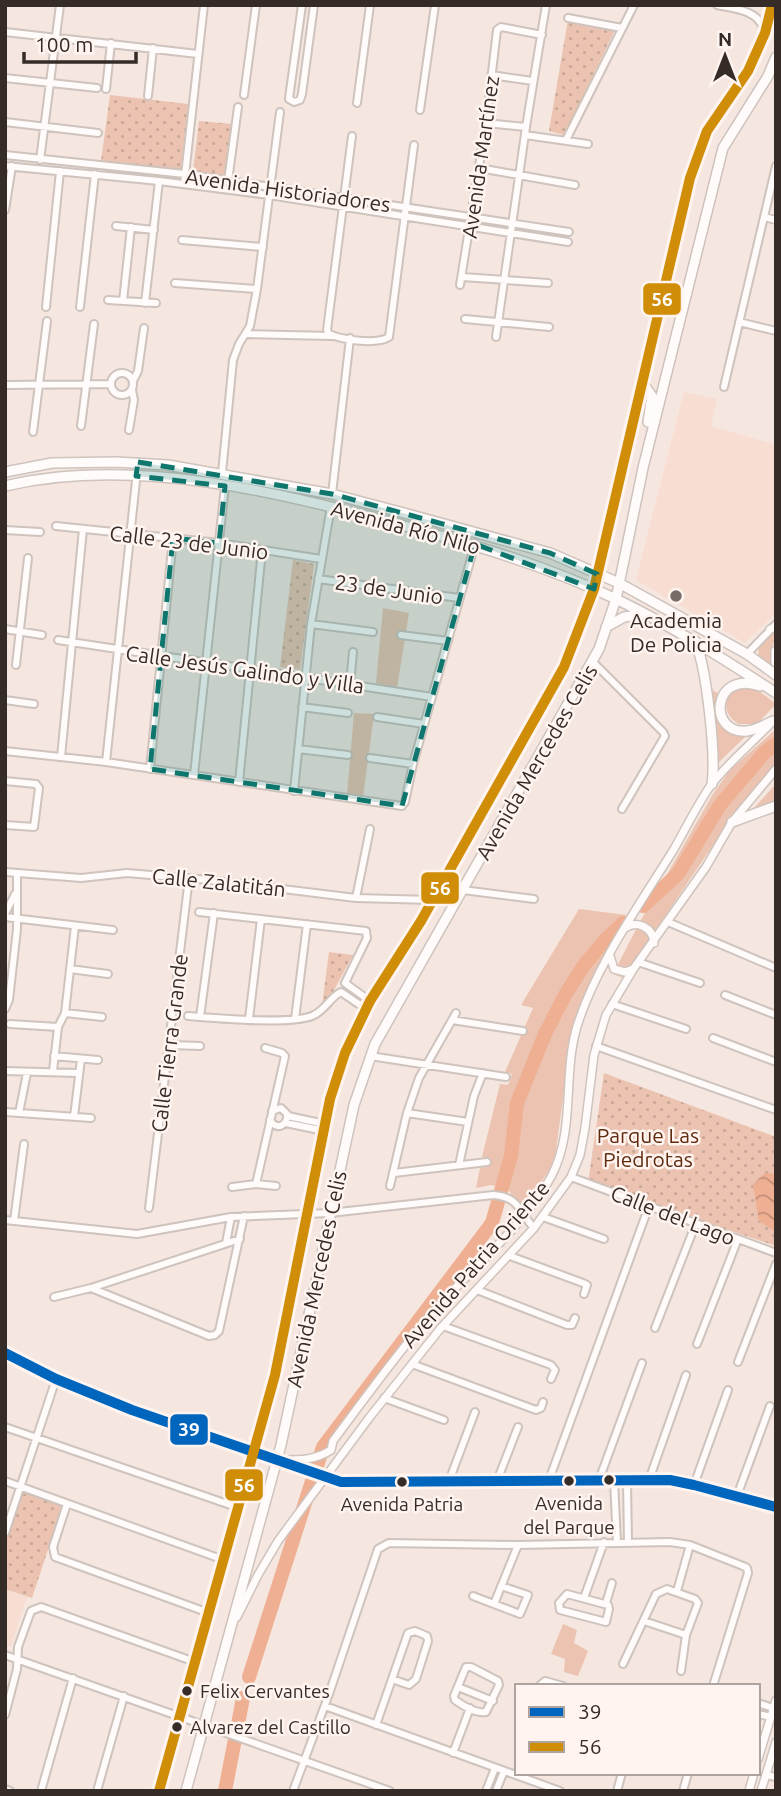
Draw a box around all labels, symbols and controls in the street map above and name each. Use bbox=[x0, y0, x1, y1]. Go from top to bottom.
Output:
scale bar bbox=[24, 21, 136, 65]
north arrow bbox=[690, 21, 760, 91]
text: N bbox=[718, 28, 732, 50]
text: 100 m bbox=[35, 32, 93, 56]
street label: Avenida Martínez bbox=[457, 74, 503, 240]
street label: Avenida Historiadores bbox=[184, 164, 392, 216]
line badge: 56 bbox=[642, 282, 682, 316]
text: 56 bbox=[651, 288, 673, 310]
street label: Avenida Río Nilo bbox=[329, 496, 483, 558]
street label: Calle 23 de Junio bbox=[108, 520, 270, 564]
street label: 23 de Junio bbox=[333, 570, 445, 608]
marker: Academia De Policia bbox=[668, 588, 684, 604]
place label: Academia De Policia bbox=[630, 608, 722, 656]
street label: Calle Jesús Galindo y Villa bbox=[124, 640, 366, 698]
street label: Avenida Mercedes Celis bbox=[470, 660, 602, 864]
street label: Calle Zalatitán bbox=[151, 863, 287, 901]
line badge: 56 bbox=[420, 871, 460, 905]
text: 56 bbox=[429, 877, 451, 899]
street label: Calle Tierra Grande bbox=[146, 952, 192, 1134]
park label: Parque Las Piedrotas bbox=[597, 1123, 699, 1171]
street label: Avenida Mercedes Celis bbox=[281, 1168, 351, 1390]
street label: Avenida Patria Oriente bbox=[396, 1176, 554, 1352]
street label: Calle del Lago bbox=[607, 1180, 739, 1250]
line badge: 39 bbox=[169, 1413, 209, 1446]
text: 39 bbox=[178, 1418, 200, 1440]
line badge: 56 bbox=[224, 1468, 264, 1502]
unlabelled marker bbox=[602, 1473, 616, 1487]
text: 56 bbox=[233, 1474, 255, 1496]
marker: Avenida del Parque bbox=[562, 1474, 576, 1488]
marker: Avenida Patria bbox=[395, 1475, 409, 1489]
place label: Avenida del Parque bbox=[523, 1492, 615, 1538]
place label: Avenida Patria bbox=[341, 1493, 463, 1515]
place label: Felix Cervantes bbox=[200, 1680, 330, 1702]
marker: Felix Cervantes bbox=[180, 1684, 194, 1698]
legend bbox=[515, 1684, 760, 1775]
text: 39 bbox=[578, 1699, 602, 1723]
place label: Alvarez del Castillo bbox=[190, 1716, 351, 1738]
marker: Alvarez del Castillo bbox=[170, 1720, 184, 1734]
text: 56 bbox=[578, 1734, 602, 1758]

